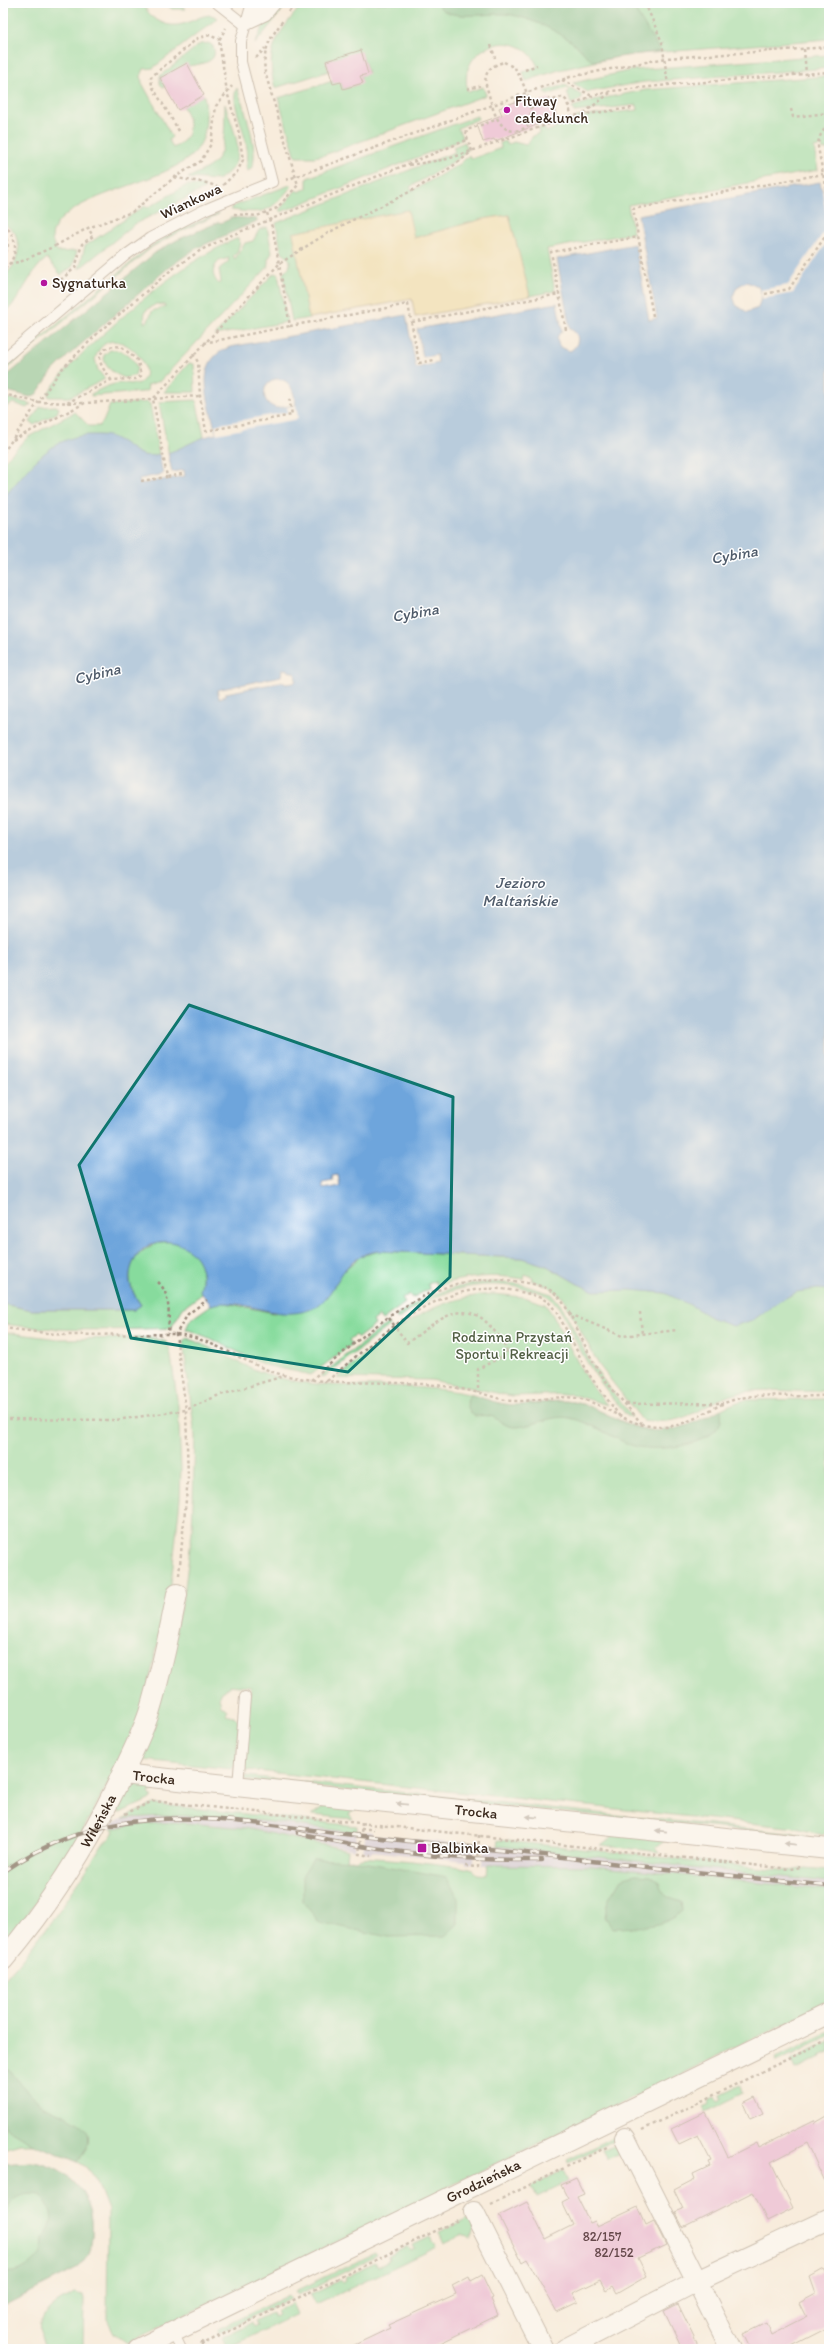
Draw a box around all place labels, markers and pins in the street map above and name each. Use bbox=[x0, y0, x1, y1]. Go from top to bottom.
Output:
place label: Fitway cafe&lunch bbox=[515, 92, 588, 127]
marker: Fitway cafe&lunch bbox=[502, 105, 512, 115]
place label: Sygnaturka bbox=[52, 274, 126, 292]
marker: Sygnaturka bbox=[39, 278, 49, 288]
place label: Balbinka bbox=[431, 1839, 489, 1857]
marker: Balbinka bbox=[416, 1842, 428, 1854]

